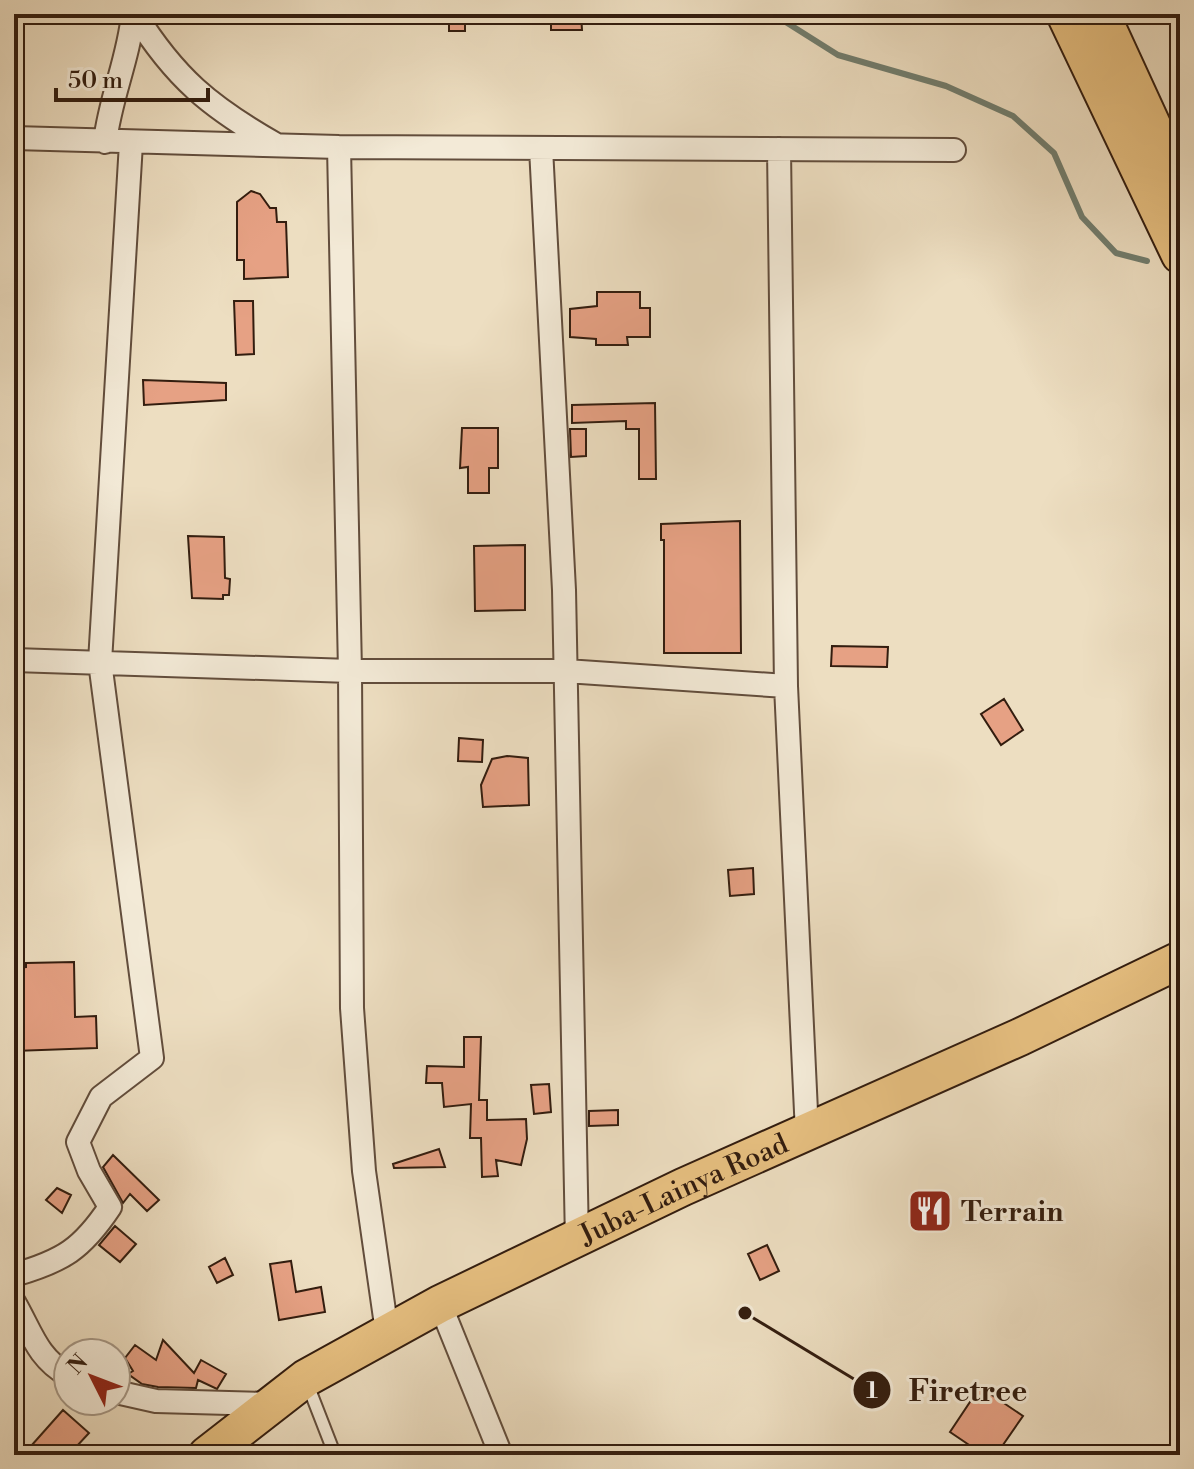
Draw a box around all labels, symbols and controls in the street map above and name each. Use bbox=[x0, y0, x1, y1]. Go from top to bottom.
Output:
scale bar bbox=[56, 52, 208, 102]
text: 50 m bbox=[68, 66, 123, 96]
street label: Juba-Lainya Road bbox=[573, 1126, 794, 1254]
restaurant icon: Terrain bbox=[906, 1187, 954, 1235]
place label: Terrain bbox=[961, 1195, 1063, 1230]
north arrow bbox=[52, 1337, 132, 1417]
text: N bbox=[62, 1349, 95, 1380]
callout: Firetree bbox=[852, 1363, 1043, 1417]
text: Firetree bbox=[909, 1373, 1027, 1411]
text: 1 bbox=[866, 1376, 878, 1406]

